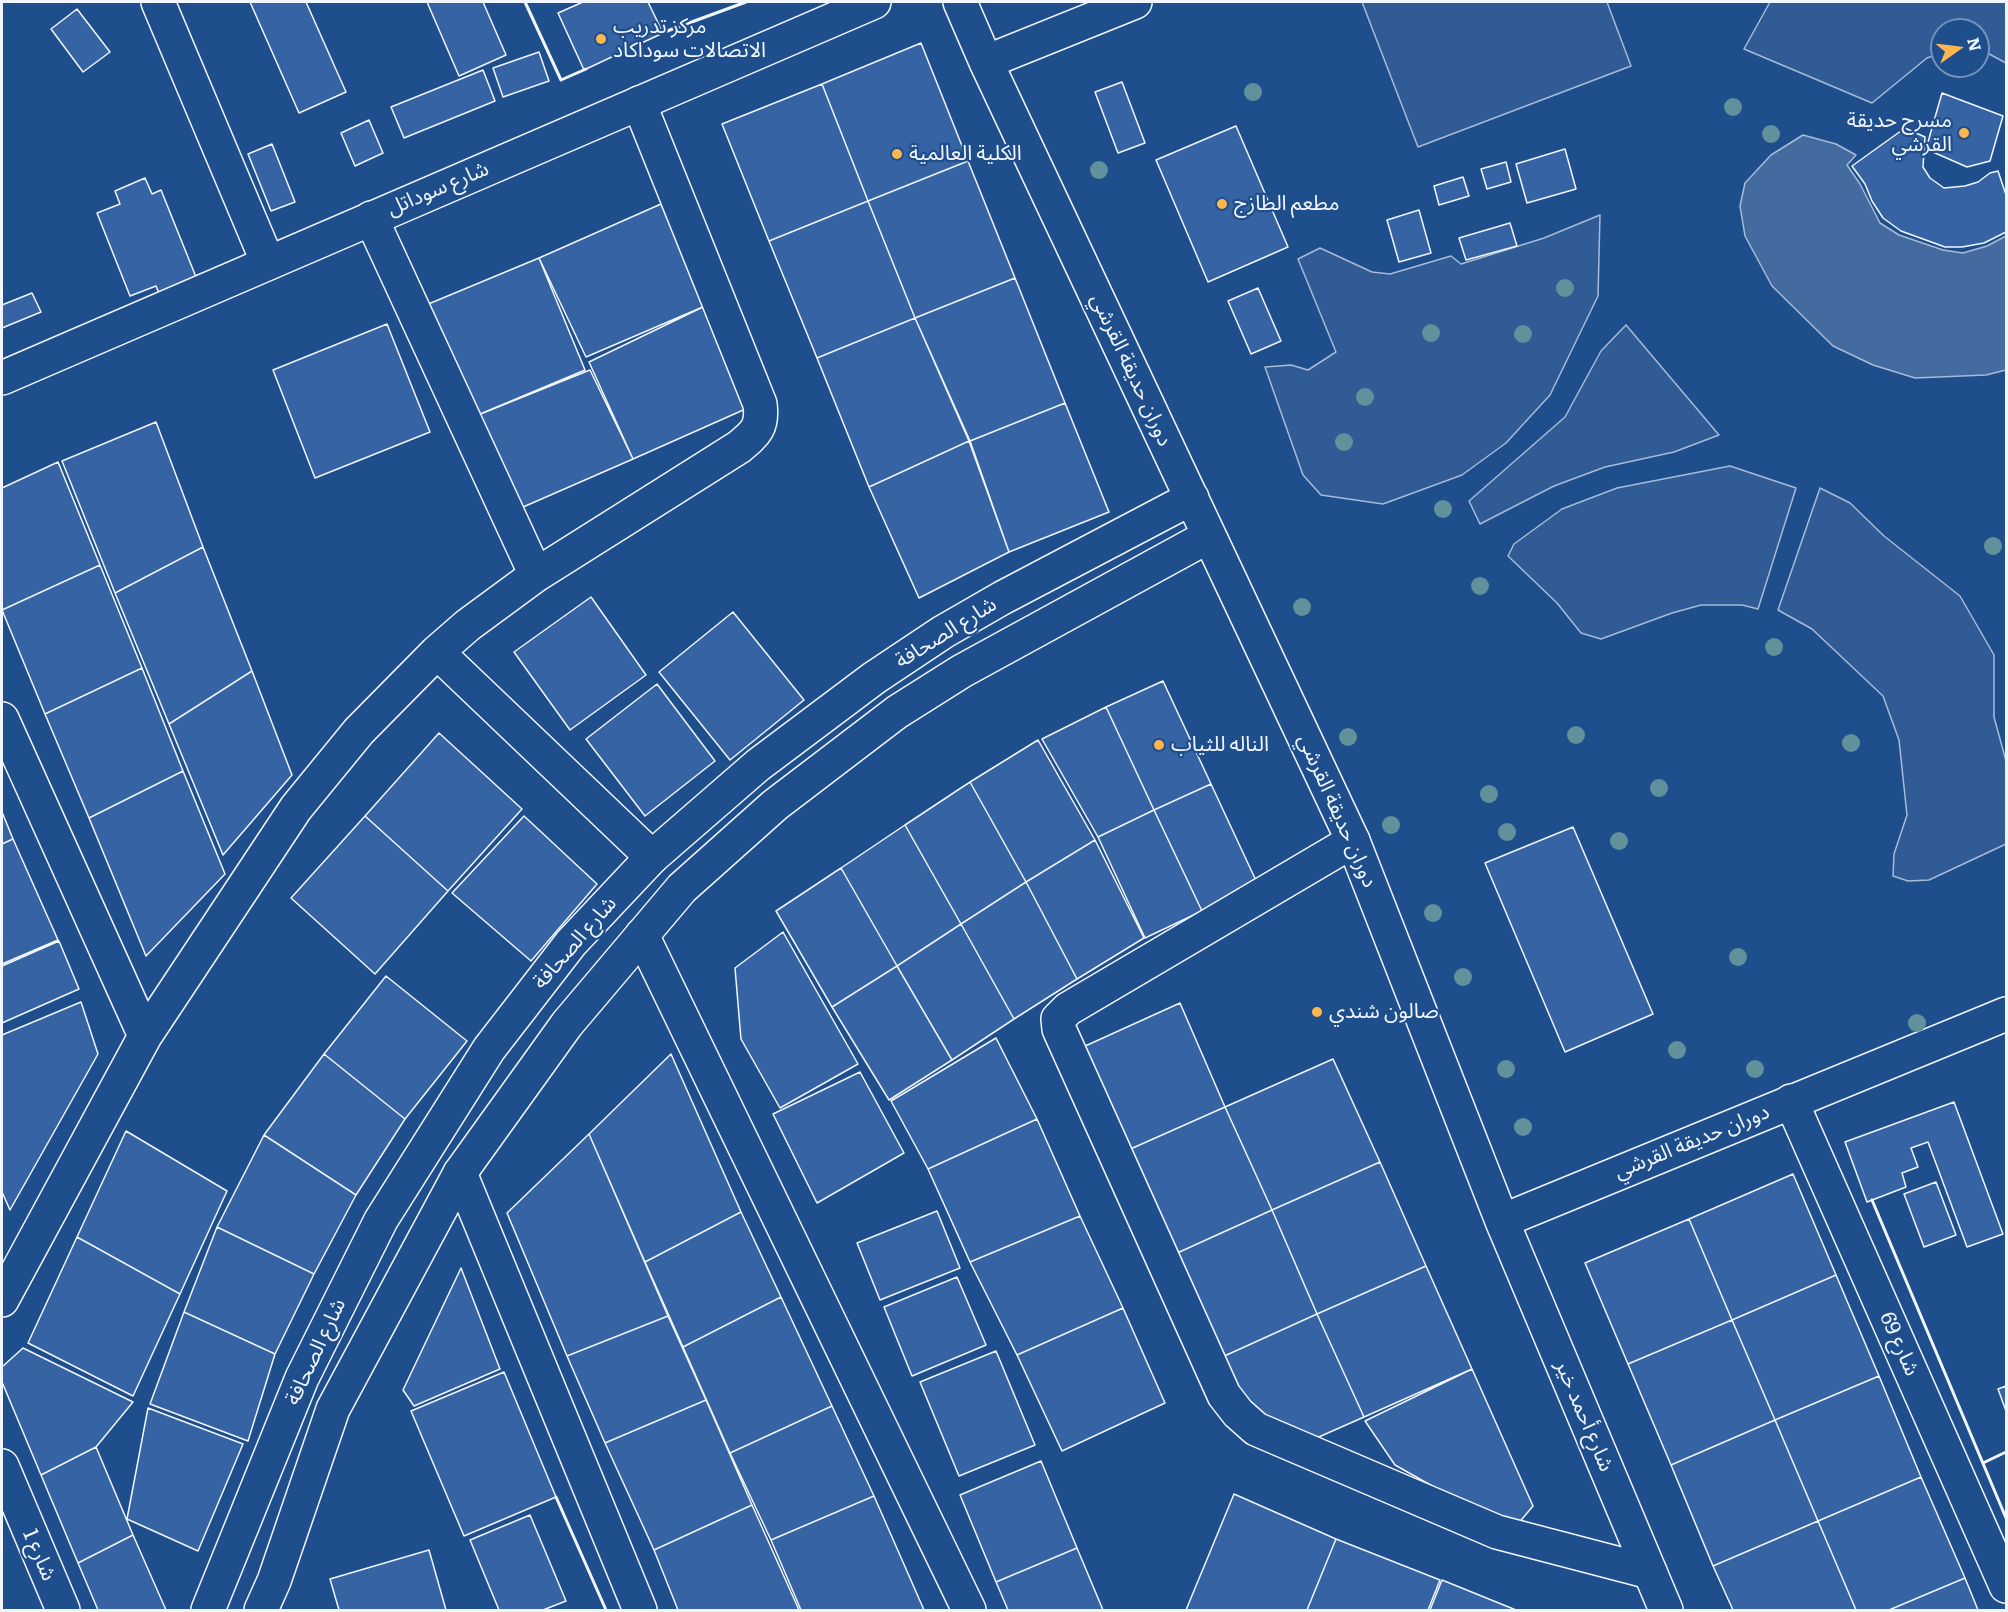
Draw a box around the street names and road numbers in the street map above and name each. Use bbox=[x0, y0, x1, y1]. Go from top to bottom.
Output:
street label: شارع سوداتل bbox=[383, 156, 493, 222]
street label: دوران حديقة القرشي bbox=[1085, 290, 1177, 450]
street label: شارع الصحافة bbox=[891, 592, 1001, 674]
street label: دوران حديقة القرشي bbox=[1292, 730, 1382, 892]
street label: شارع الصحافة bbox=[528, 891, 622, 995]
street label: دوران حديقة القرشي bbox=[1611, 1099, 1773, 1185]
street label: شارع الصحافة bbox=[280, 1295, 352, 1409]
street label: شارع 69 bbox=[1874, 1308, 1924, 1380]
street label: شارع أحمد خير bbox=[1549, 1357, 1619, 1475]
street label: شارع 1 bbox=[17, 1525, 61, 1585]

